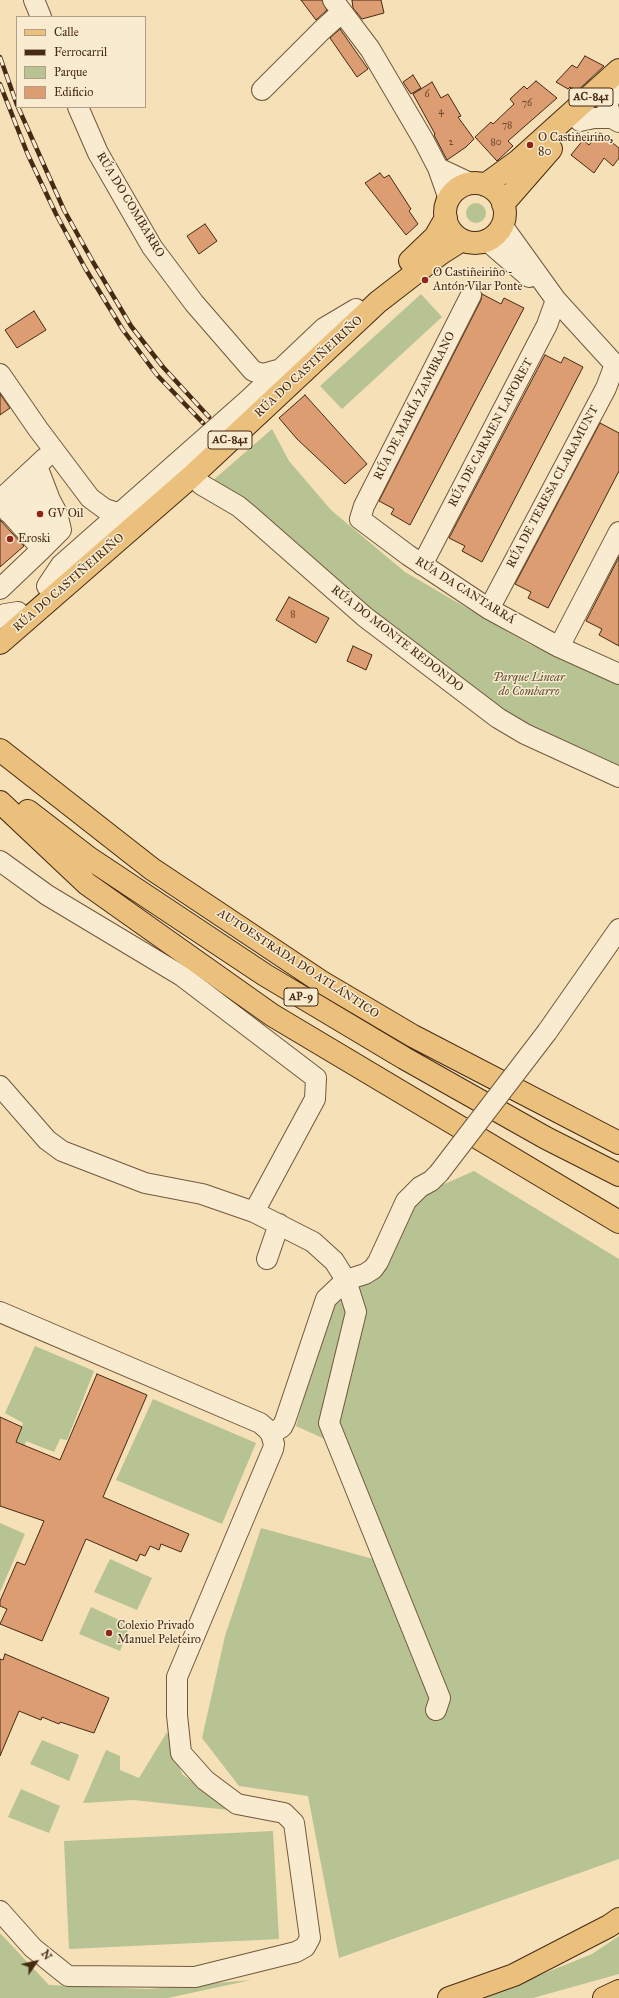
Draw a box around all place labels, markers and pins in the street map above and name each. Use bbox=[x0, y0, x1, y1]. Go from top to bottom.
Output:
place label: O Castiñeiriño, 80 bbox=[538, 131, 613, 159]
marker: O Castiñeiriño, 80 bbox=[525, 140, 535, 150]
place label: O Castiñeiriño - Antón Vilar Ponte bbox=[433, 266, 522, 294]
marker: O Castiñeiriño - Antón Vilar Ponte bbox=[420, 275, 430, 285]
place label: GV Oil bbox=[48, 507, 83, 521]
marker: GV Oil bbox=[35, 509, 45, 519]
place label: Eroski bbox=[18, 532, 50, 546]
marker: Eroski bbox=[5, 534, 15, 544]
place label: Colexio Privado Manuel Peleteiro bbox=[117, 1619, 201, 1647]
marker: Colexio Privado Manuel Peleteiro bbox=[104, 1628, 114, 1638]

